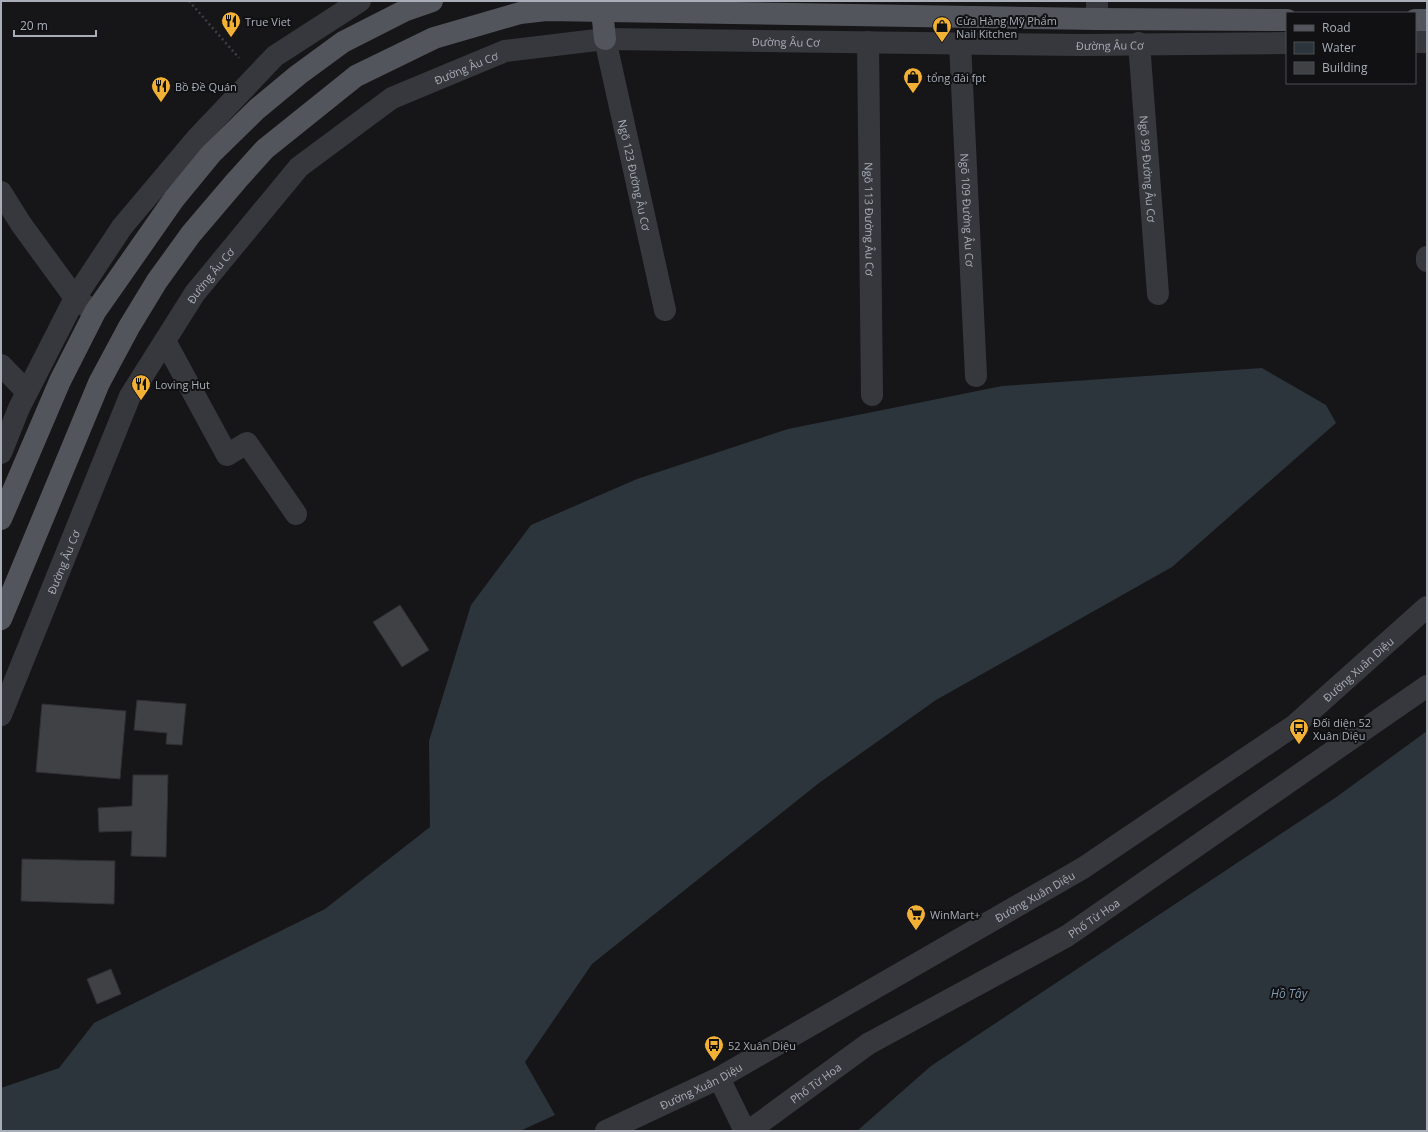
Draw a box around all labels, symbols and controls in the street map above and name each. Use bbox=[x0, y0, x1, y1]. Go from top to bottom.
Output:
restaurant icon: True Viet bbox=[220, 10, 242, 38]
scale bar bbox=[14, 12, 96, 38]
legend bbox=[1286, 12, 1416, 84]
place label: Cửa Hàng Mỹ Phẩm Nail Kitchen bbox=[956, 13, 1057, 41]
place label: True Viet bbox=[245, 14, 291, 29]
shop icon: Cửa Hàng Mỹ Phẩm Nail Kitchen bbox=[931, 15, 953, 43]
text: 20 m bbox=[20, 17, 48, 34]
text: Road bbox=[1322, 19, 1351, 36]
street label: Đường Âu Cơ bbox=[752, 33, 820, 49]
street label: Đường Âu Cơ bbox=[1076, 37, 1144, 53]
text: Water bbox=[1322, 39, 1356, 56]
street label: Đường Âu Cơ bbox=[432, 47, 500, 87]
text: Building bbox=[1322, 59, 1368, 76]
shop icon: tổng đài fpt bbox=[902, 66, 924, 94]
place label: tổng đài fpt bbox=[927, 70, 986, 85]
restaurant icon: Bồ Đề Quán bbox=[150, 75, 172, 103]
place label: Bồ Đề Quán bbox=[175, 79, 237, 94]
street label: Ngõ 99 Đường Âu Cơ bbox=[1137, 115, 1160, 223]
street label: Ngõ 123 Đường Âu Cơ bbox=[615, 118, 655, 232]
street label: Ngõ 109 Đường Âu Cơ bbox=[958, 153, 978, 267]
street label: Ngõ 113 Đường Âu Cơ bbox=[862, 162, 878, 276]
street label: Đường Âu Cơ bbox=[183, 244, 237, 306]
restaurant icon: Loving Hut bbox=[130, 373, 152, 401]
place label: Loving Hut bbox=[155, 377, 210, 392]
street label: Đường Âu Cơ bbox=[43, 528, 83, 596]
street label: Đường Xuân Diệu bbox=[1319, 633, 1396, 704]
place label: Đối diện 52 Xuân Diệu bbox=[1313, 715, 1371, 743]
bus stop icon: Đối diện 52 Xuân Diệu bbox=[1288, 717, 1310, 745]
street label: Đường Xuân Diệu bbox=[992, 867, 1077, 925]
street label: Phố Từ Hoa bbox=[1065, 894, 1122, 941]
supermarket icon: WinMart+ bbox=[905, 903, 927, 931]
place label: WinMart+ bbox=[930, 907, 980, 922]
water label: Hồ Tây bbox=[1271, 985, 1309, 1002]
bus stop icon: 52 Xuân Diệu bbox=[703, 1034, 725, 1062]
place label: 52 Xuân Diệu bbox=[728, 1038, 796, 1053]
street label: Đường Xuân Diệu bbox=[657, 1059, 745, 1112]
street label: Phố Từ Hoa bbox=[787, 1059, 844, 1106]

